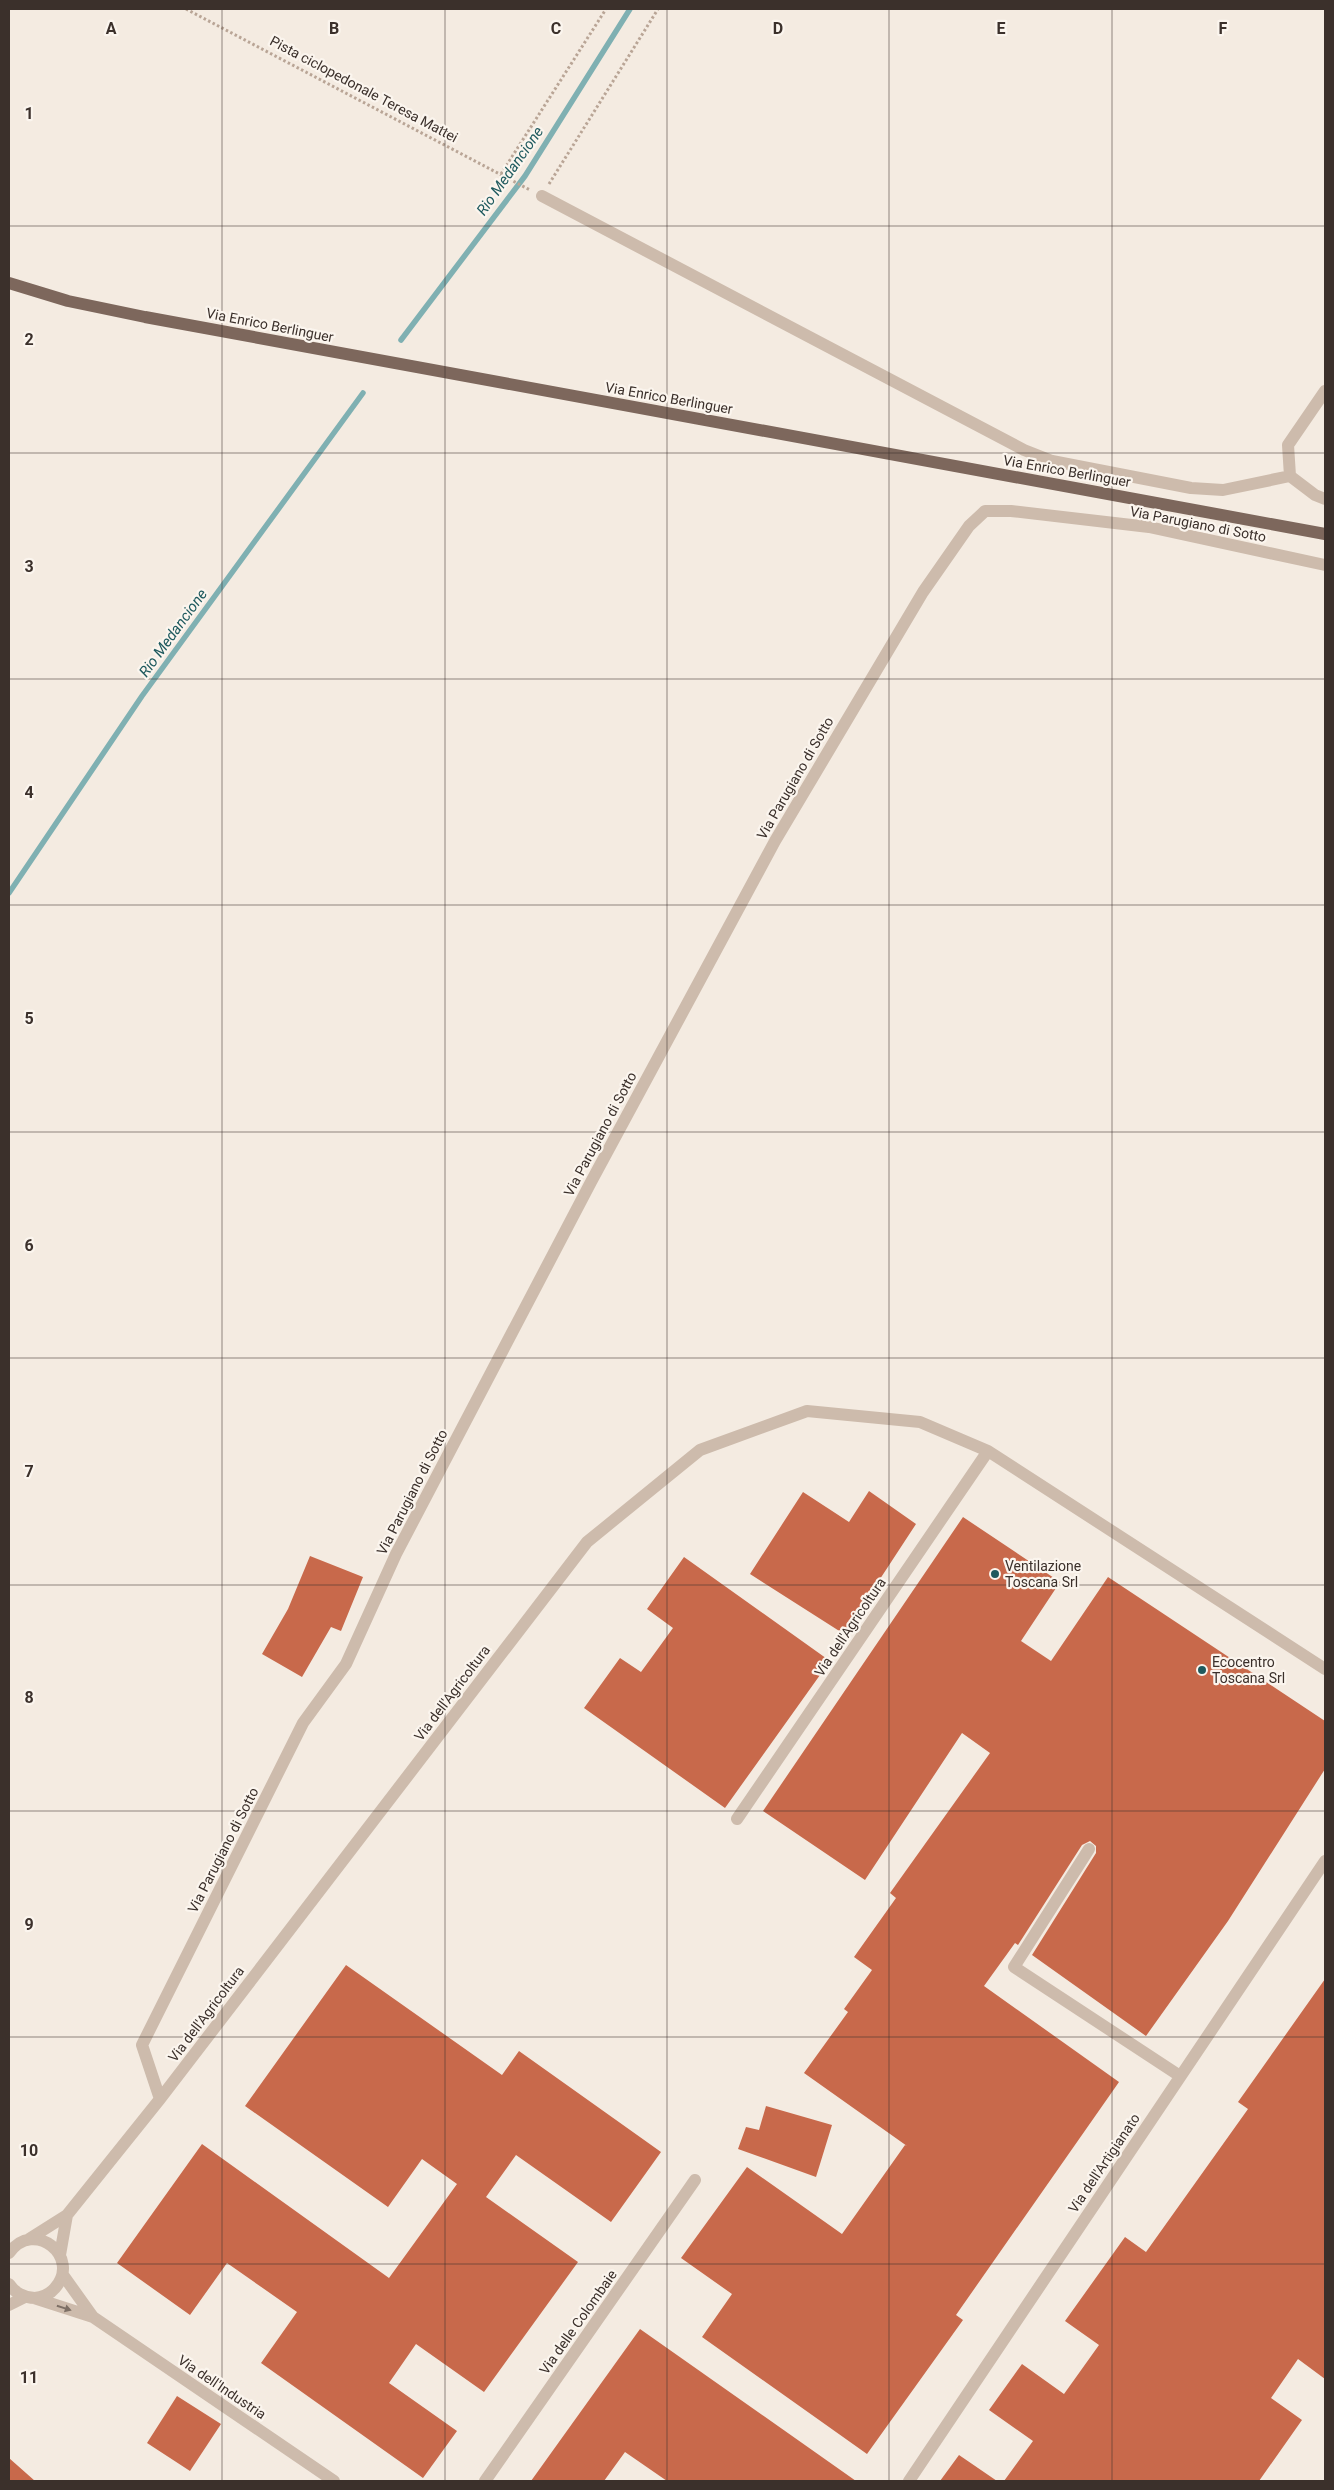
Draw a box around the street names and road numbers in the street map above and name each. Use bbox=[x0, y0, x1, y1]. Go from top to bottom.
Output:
street label: Pista ciclopedonale Teresa Mattei bbox=[267, 33, 461, 145]
street label: Via Enrico Berlinguer bbox=[205, 305, 335, 345]
street label: Via Enrico Berlinguer bbox=[604, 379, 734, 417]
street label: Via Enrico Berlinguer bbox=[1002, 452, 1132, 490]
street label: Via Parugiano di Sotto bbox=[1129, 503, 1267, 545]
street label: Via Parugiano di Sotto bbox=[753, 714, 837, 842]
street label: Via Parugiano di Sotto bbox=[560, 1069, 640, 1199]
street label: Via Parugiano di Sotto bbox=[373, 1427, 451, 1557]
street label: Via dell'Agricoltura bbox=[811, 1575, 889, 1679]
street label: Via dell'Agricoltura bbox=[411, 1642, 493, 1744]
street label: Via Parugiano di Sotto bbox=[184, 1785, 262, 1915]
street label: Via dell'Agricoltura bbox=[165, 1963, 247, 2065]
street label: Via dell'Artigianato bbox=[1065, 2110, 1143, 2216]
street label: Via delle Colombaie bbox=[536, 2267, 620, 2377]
street label: Via dell'Industria bbox=[175, 2352, 269, 2422]

